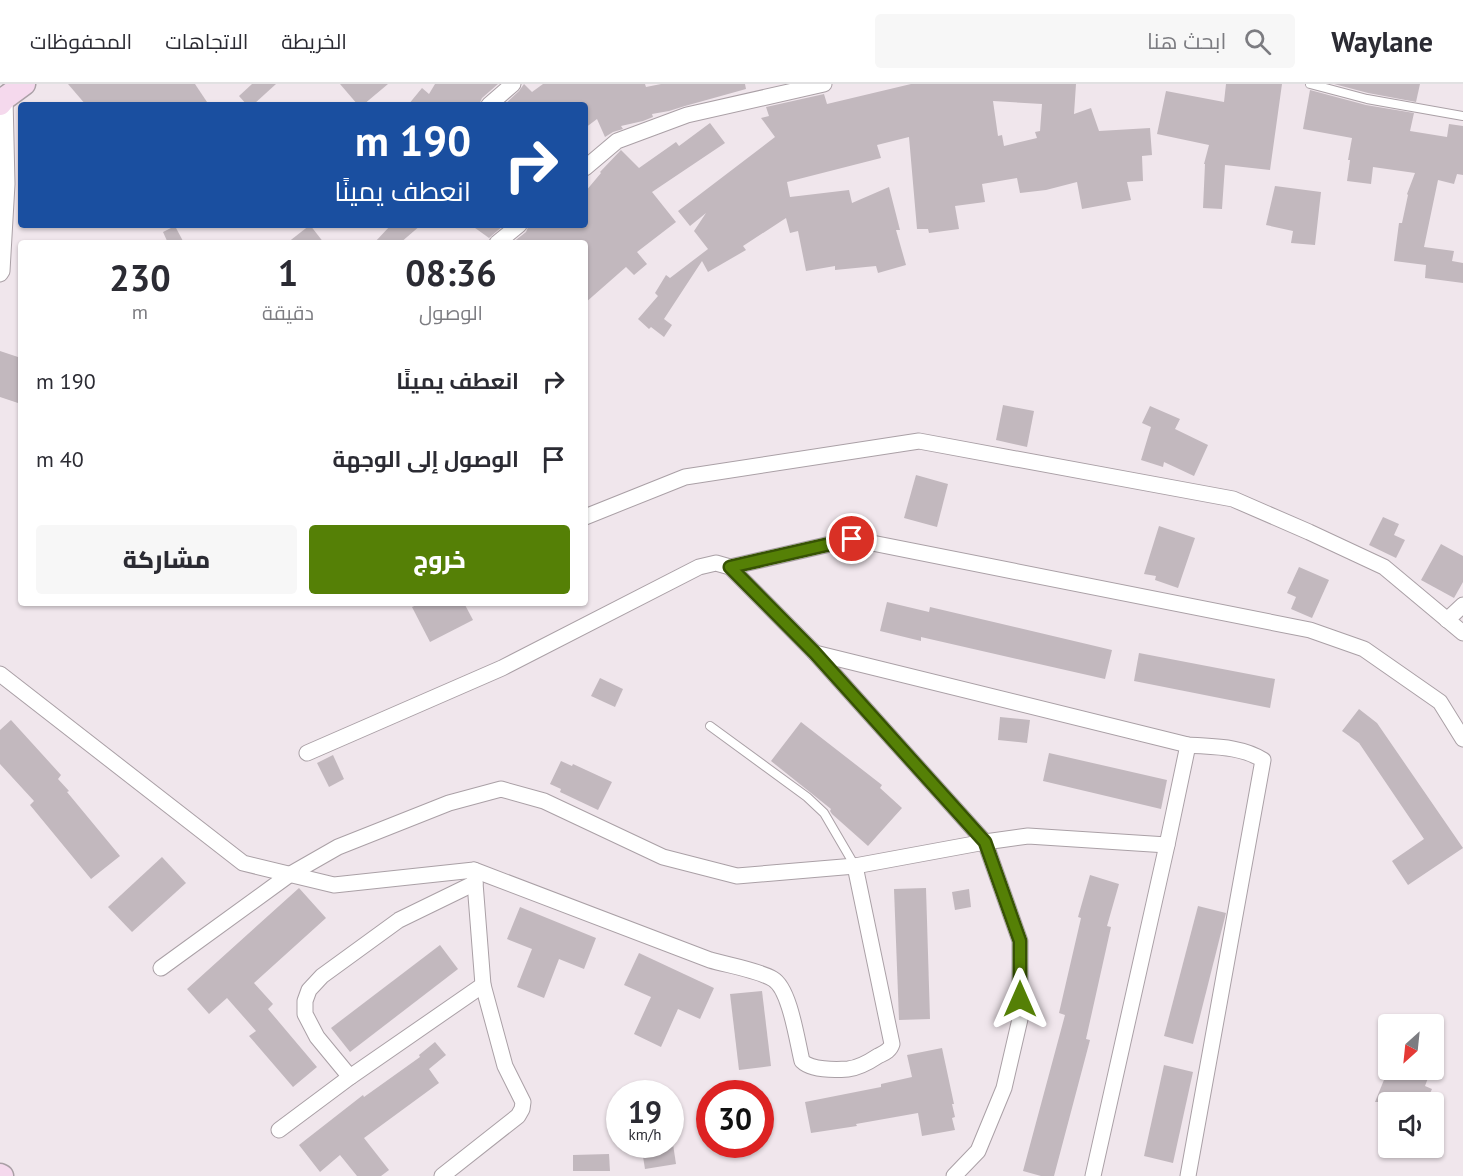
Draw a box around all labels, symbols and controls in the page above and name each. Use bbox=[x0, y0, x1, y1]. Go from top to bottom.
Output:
search box bbox=[875, 14, 1295, 68]
text: Waylane bbox=[1331, 23, 1433, 60]
icon: search bbox=[1241, 25, 1274, 58]
text: ابحث هنا bbox=[1147, 27, 1226, 55]
text: المحفوظات bbox=[30, 28, 132, 55]
text: الاتجاهات bbox=[165, 28, 248, 55]
text: الخريطة bbox=[281, 28, 347, 55]
text: 190 m bbox=[355, 113, 471, 168]
icon: right bbox=[492, 126, 570, 204]
text: انعطف يمينًا bbox=[334, 174, 471, 208]
text: 1 bbox=[278, 249, 298, 296]
text: 08:36 bbox=[405, 249, 497, 296]
text: 230 bbox=[109, 254, 171, 301]
text: m bbox=[132, 299, 148, 325]
text: دقيقة bbox=[262, 300, 314, 326]
text: الوصول bbox=[419, 300, 483, 326]
icon: right bbox=[537, 365, 570, 398]
text: 190 m bbox=[36, 367, 96, 395]
text: انعطف يمينًا bbox=[396, 367, 519, 395]
icon: arrive bbox=[537, 443, 570, 476]
text: 40 m bbox=[36, 445, 84, 473]
text: الوصول إلى الوجهة bbox=[333, 445, 519, 473]
pin bbox=[826, 513, 877, 564]
icon: arrive bbox=[835, 522, 868, 555]
button: مشاركة bbox=[36, 525, 297, 594]
button: خروج bbox=[309, 525, 570, 594]
position arrow bbox=[988, 967, 1052, 1031]
north arrow bbox=[1378, 1014, 1444, 1080]
map controls bbox=[1378, 1014, 1444, 1158]
speed limit sign: 30 bbox=[696, 1080, 774, 1158]
text: 19 bbox=[628, 1092, 662, 1131]
button: sound bbox=[1378, 1092, 1444, 1158]
text: km/h bbox=[629, 1125, 661, 1144]

